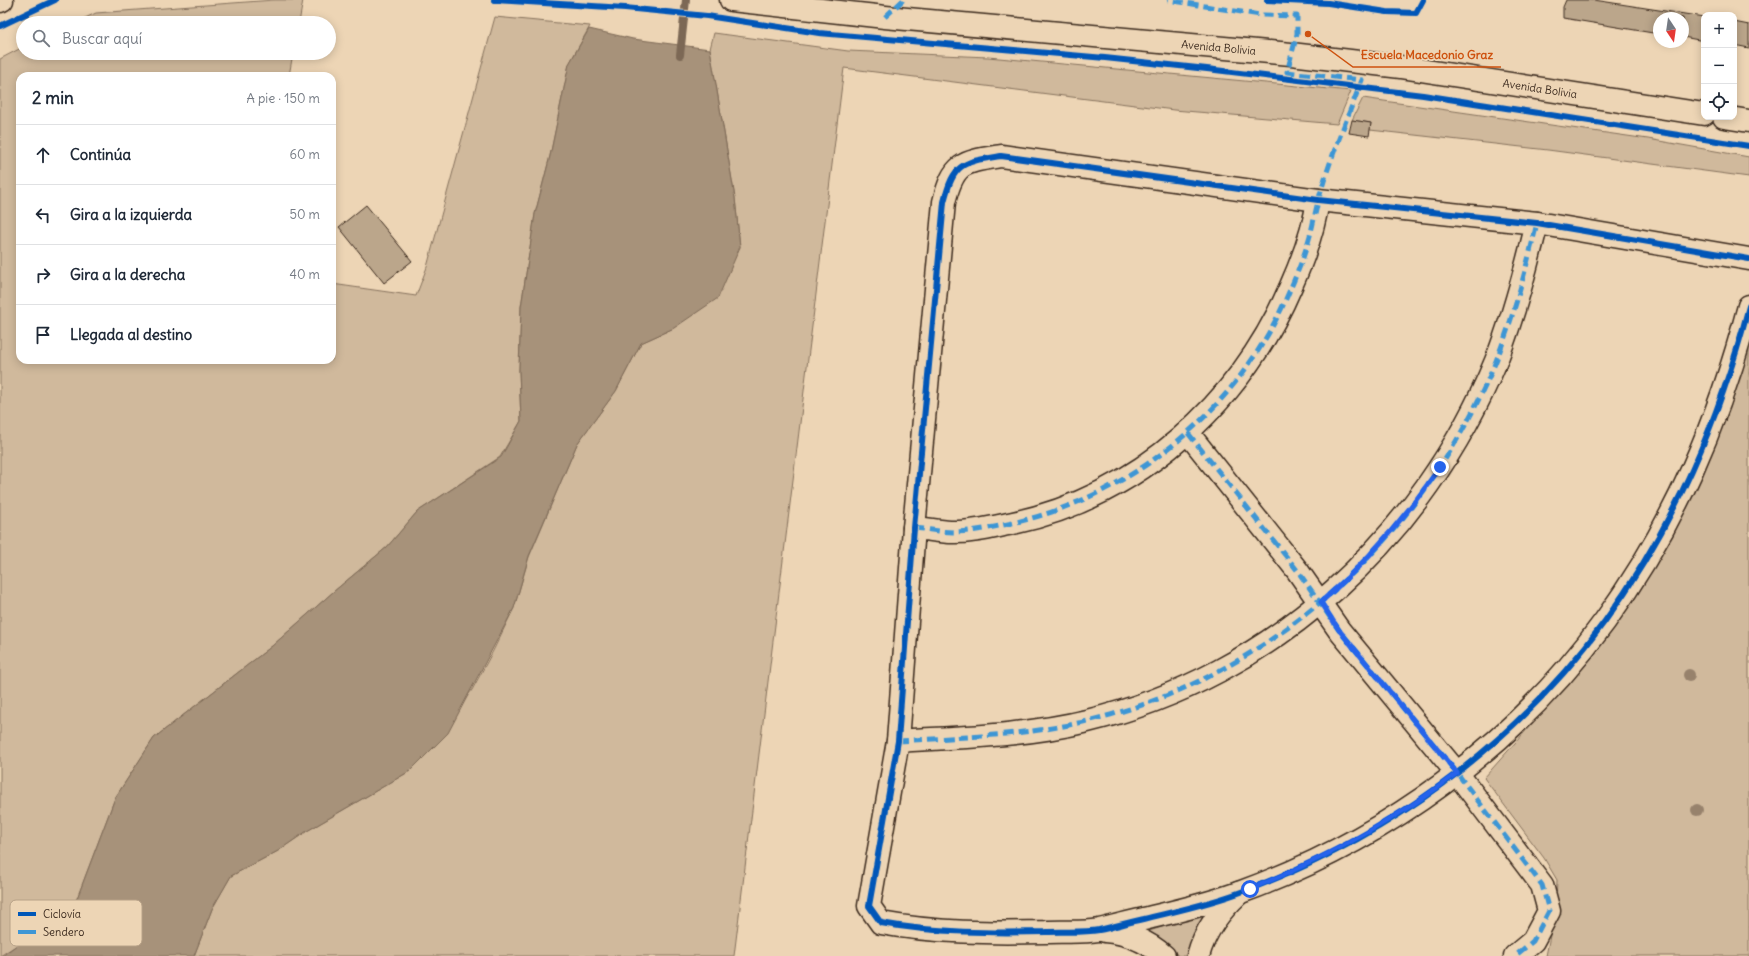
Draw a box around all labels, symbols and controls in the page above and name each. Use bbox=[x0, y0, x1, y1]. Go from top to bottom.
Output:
north arrow bbox=[1653, 12, 1689, 48]
map controls bbox=[1701, 12, 1737, 120]
button: + bbox=[1701, 12, 1737, 48]
search box bbox=[16, 16, 336, 60]
icon: search bbox=[30, 27, 52, 49]
text: Buscar aquí bbox=[62, 29, 142, 48]
street label: Avenida Bolivia bbox=[1181, 37, 1257, 58]
callout: Escuela Macedonio Graz bbox=[1353, 43, 1501, 67]
text: Escuela Macedonio Graz bbox=[1361, 47, 1493, 62]
button: − bbox=[1701, 48, 1737, 84]
street label: Avenida Bolivia bbox=[1502, 76, 1578, 101]
button: locate bbox=[1701, 84, 1737, 120]
text: 2 min bbox=[32, 87, 74, 109]
text: A pie · 150 m bbox=[246, 90, 320, 107]
icon: ahead bbox=[32, 144, 54, 166]
text: Continúa bbox=[70, 145, 131, 164]
text: 60 m bbox=[289, 146, 320, 163]
icon: left bbox=[32, 204, 54, 226]
text: Gira a la izquierda bbox=[70, 205, 192, 224]
text: 50 m bbox=[289, 206, 320, 223]
icon: right bbox=[32, 264, 54, 286]
text: Gira a la derecha bbox=[70, 265, 185, 284]
text: 40 m bbox=[289, 266, 320, 283]
icon: arrive bbox=[32, 324, 54, 346]
text: Llegada al destino bbox=[70, 325, 192, 344]
route end bbox=[1431, 458, 1449, 476]
route start bbox=[1241, 880, 1259, 898]
legend bbox=[10, 900, 142, 946]
text: Ciclovía bbox=[43, 907, 81, 921]
text: Sendero bbox=[43, 925, 84, 939]

